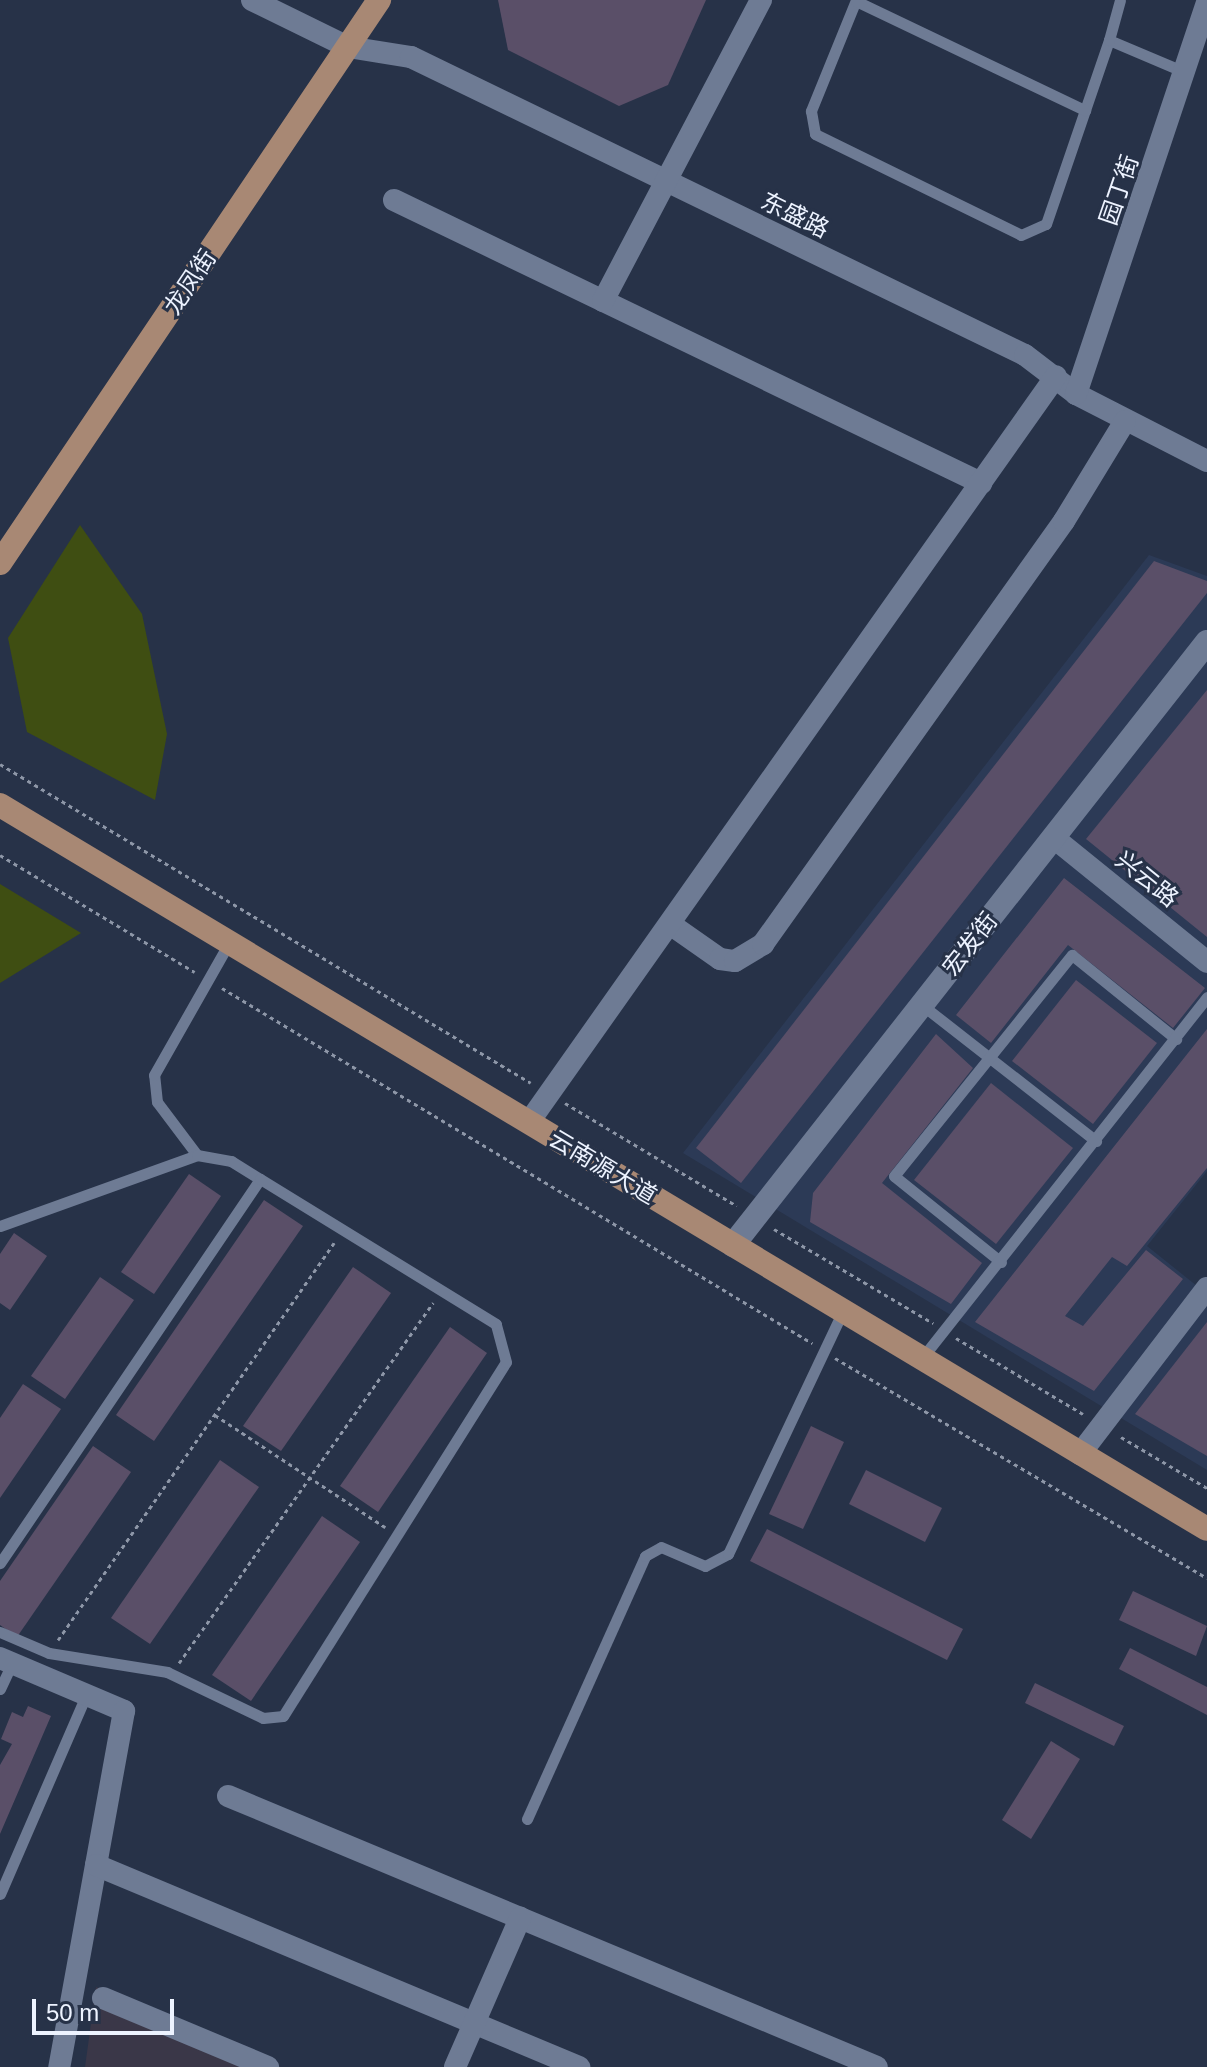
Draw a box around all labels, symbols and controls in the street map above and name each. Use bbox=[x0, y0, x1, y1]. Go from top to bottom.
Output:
street label: 园丁街 bbox=[1094, 151, 1144, 229]
street label: 东盛路 bbox=[756, 186, 834, 244]
street label: 龙凤街 bbox=[158, 244, 222, 320]
street label: 兴云路 bbox=[1110, 845, 1184, 913]
street label: 宏发街 bbox=[936, 907, 1004, 981]
street label: 云南源大道 bbox=[544, 1124, 662, 1210]
scale bar bbox=[36, 1983, 178, 2033]
text: 50 m bbox=[46, 1999, 99, 2026]

